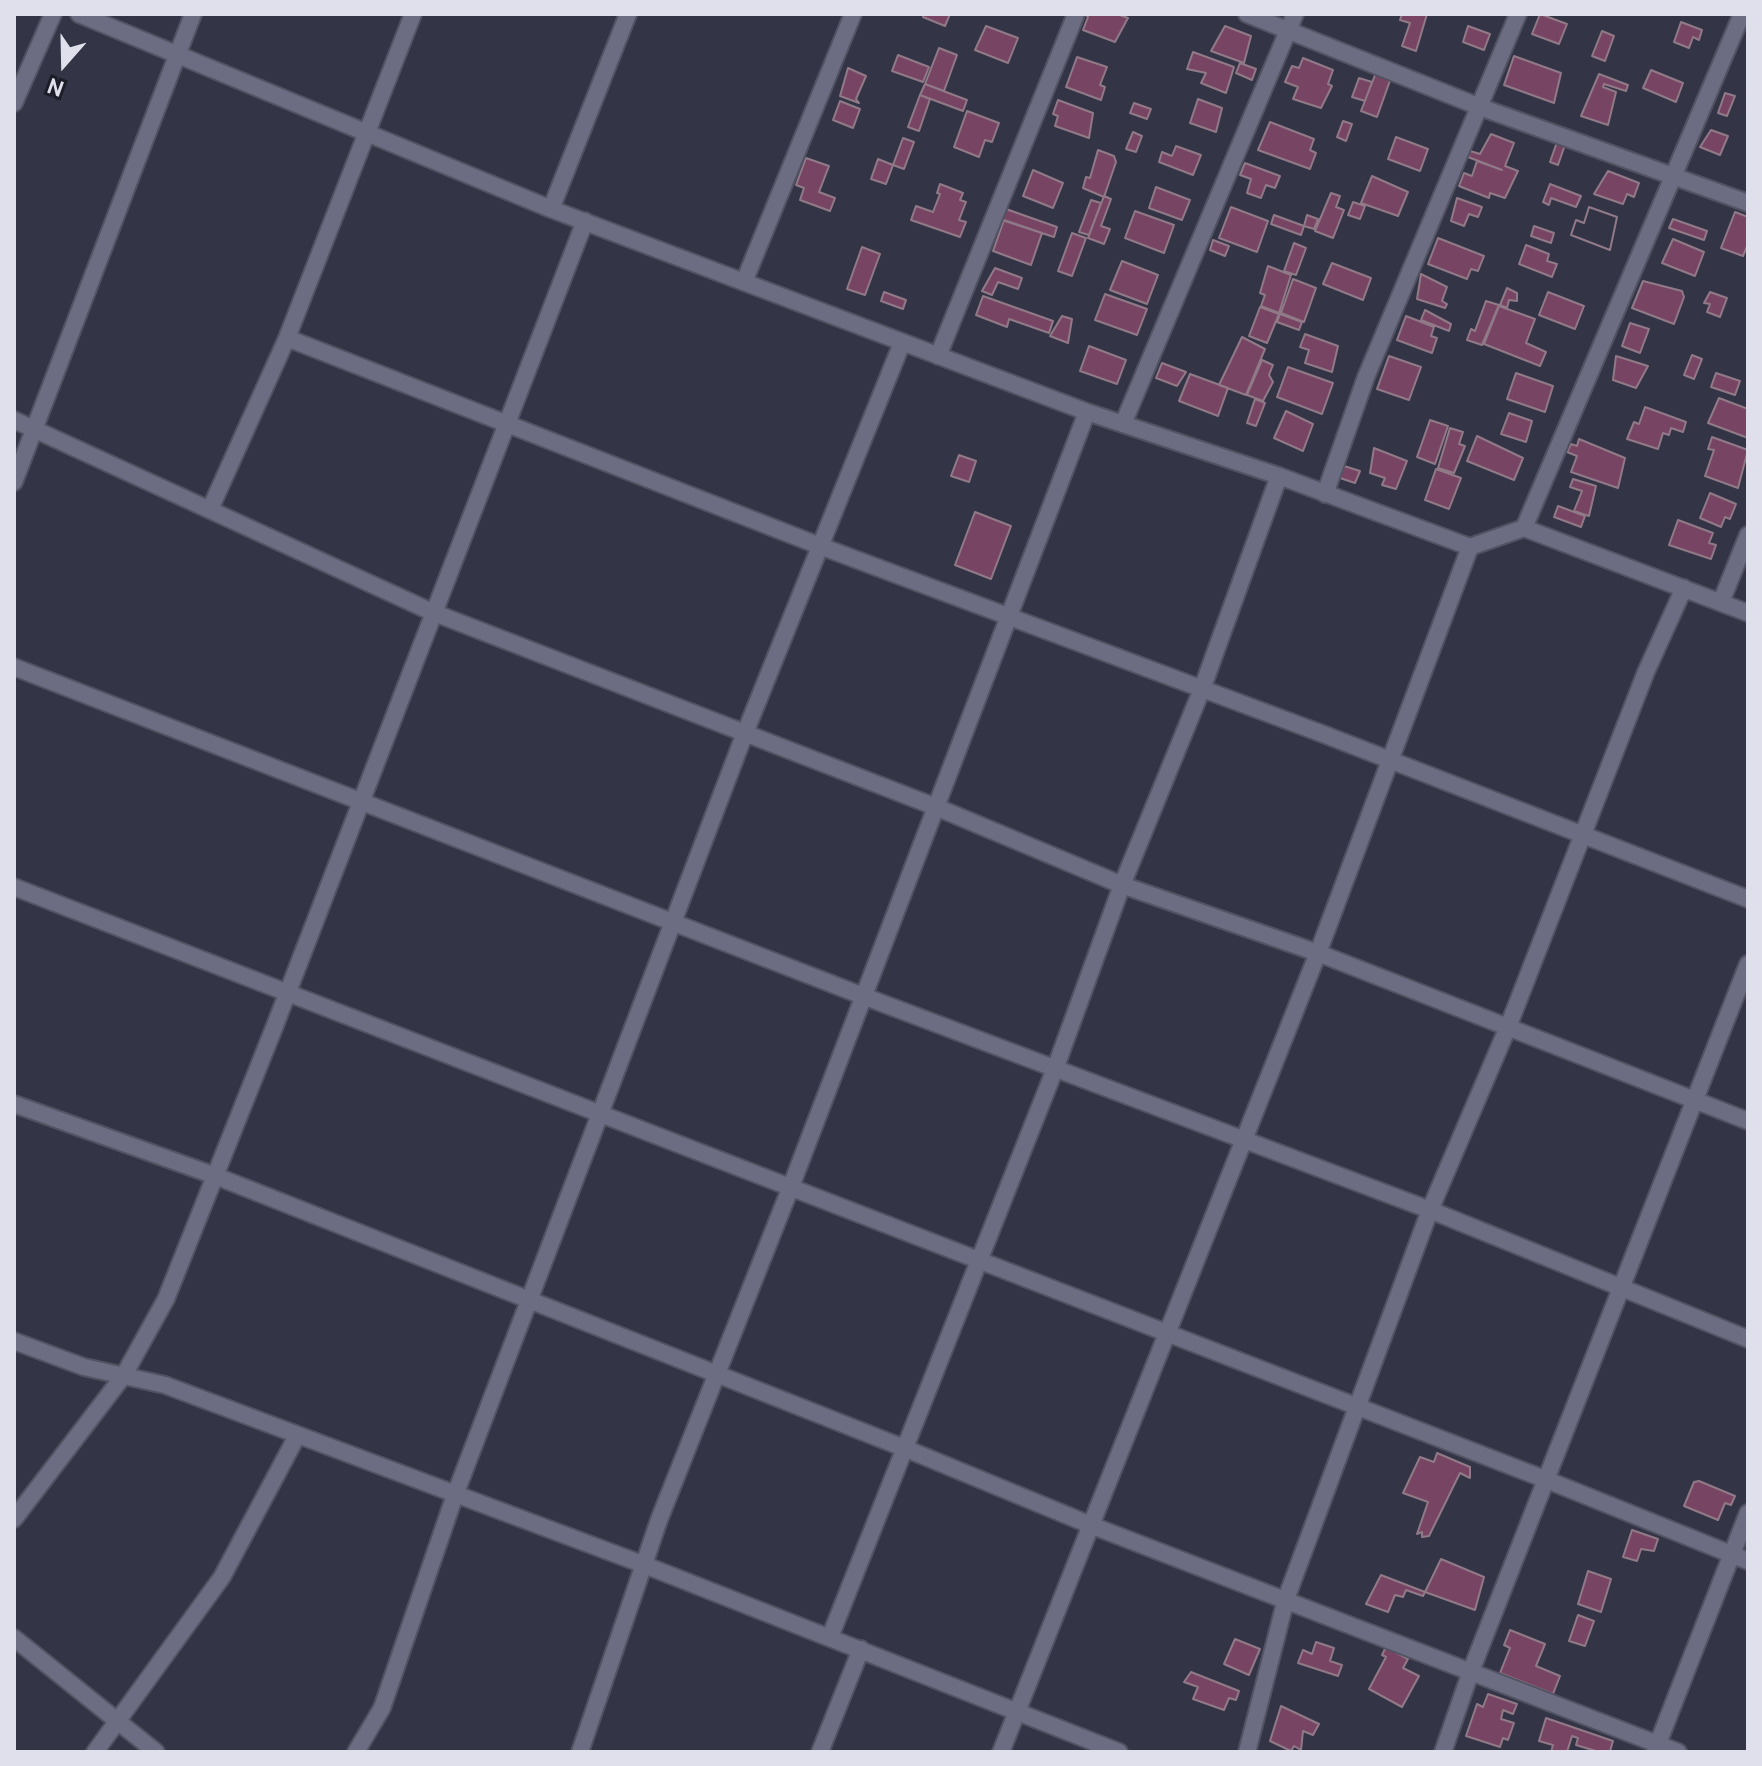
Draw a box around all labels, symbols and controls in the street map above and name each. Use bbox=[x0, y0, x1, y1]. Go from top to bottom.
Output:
north arrow bbox=[24, 24, 104, 104]
text: N bbox=[44, 72, 68, 102]

